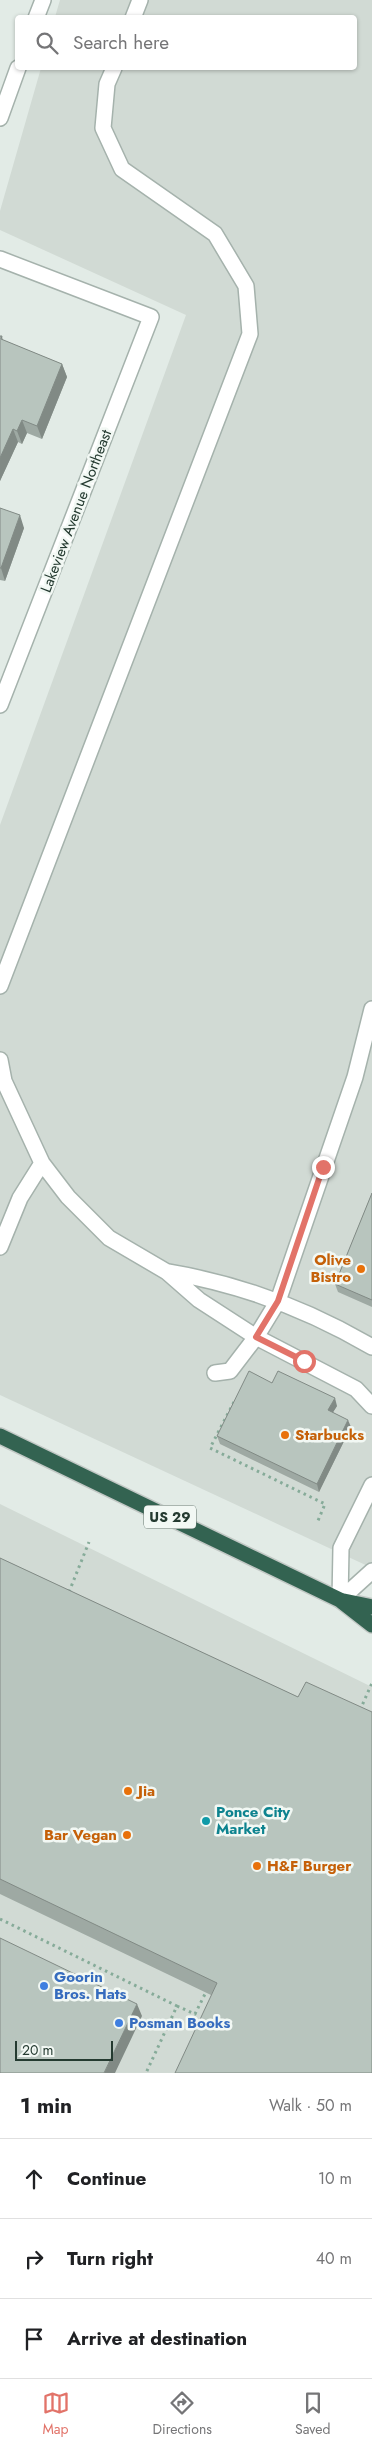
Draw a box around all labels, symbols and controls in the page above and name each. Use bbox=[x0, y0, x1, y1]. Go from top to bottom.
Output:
search box bbox=[15, 15, 357, 70]
icon: search bbox=[33, 29, 61, 57]
text: Search here bbox=[73, 29, 169, 56]
street label: Lakeview Avenue Northeast bbox=[35, 426, 117, 596]
route end bbox=[312, 1156, 335, 1179]
place label: Olive Bistro bbox=[310, 1249, 351, 1288]
marker: Olive Bistro bbox=[355, 1263, 367, 1275]
route start bbox=[293, 1350, 316, 1373]
place label: Starbucks bbox=[295, 1424, 364, 1446]
marker: Starbucks bbox=[279, 1429, 291, 1441]
road number: US 29 bbox=[144, 1505, 196, 1528]
place label: Jia bbox=[135, 1780, 155, 1802]
marker: Jia bbox=[122, 1785, 134, 1797]
place label: Ponce City Market bbox=[216, 1801, 290, 1840]
marker: Ponce City Market bbox=[200, 1815, 212, 1827]
place label: Bar Vegan bbox=[44, 1824, 117, 1846]
marker: Bar Vegan bbox=[121, 1829, 133, 1841]
place label: H&F Burger bbox=[267, 1855, 352, 1877]
marker: H&F Burger bbox=[251, 1860, 263, 1872]
place label: Goorin Bros. Hats bbox=[54, 1966, 127, 2005]
marker: Goorin Bros. Hats bbox=[38, 1980, 50, 1992]
place label: Posman Books bbox=[129, 2012, 230, 2034]
marker: Posman Books bbox=[113, 2017, 125, 2029]
scale bar bbox=[15, 2038, 112, 2061]
text: 20 m bbox=[22, 2040, 54, 2060]
text: 1 min bbox=[20, 2091, 72, 2121]
text: Walk · 50 m bbox=[269, 2094, 352, 2117]
icon: ahead bbox=[20, 2165, 48, 2193]
text: Continue bbox=[67, 2165, 146, 2192]
text: 10 m bbox=[318, 2167, 352, 2190]
icon: right bbox=[20, 2245, 48, 2273]
text: Turn right bbox=[67, 2245, 153, 2272]
text: 40 m bbox=[316, 2247, 352, 2270]
icon: arrive bbox=[20, 2325, 48, 2353]
text: Arrive at destination bbox=[67, 2325, 247, 2352]
tab: Map bbox=[42, 2389, 70, 2439]
tab: Directions bbox=[153, 2389, 212, 2439]
tab: Saved bbox=[295, 2389, 330, 2439]

